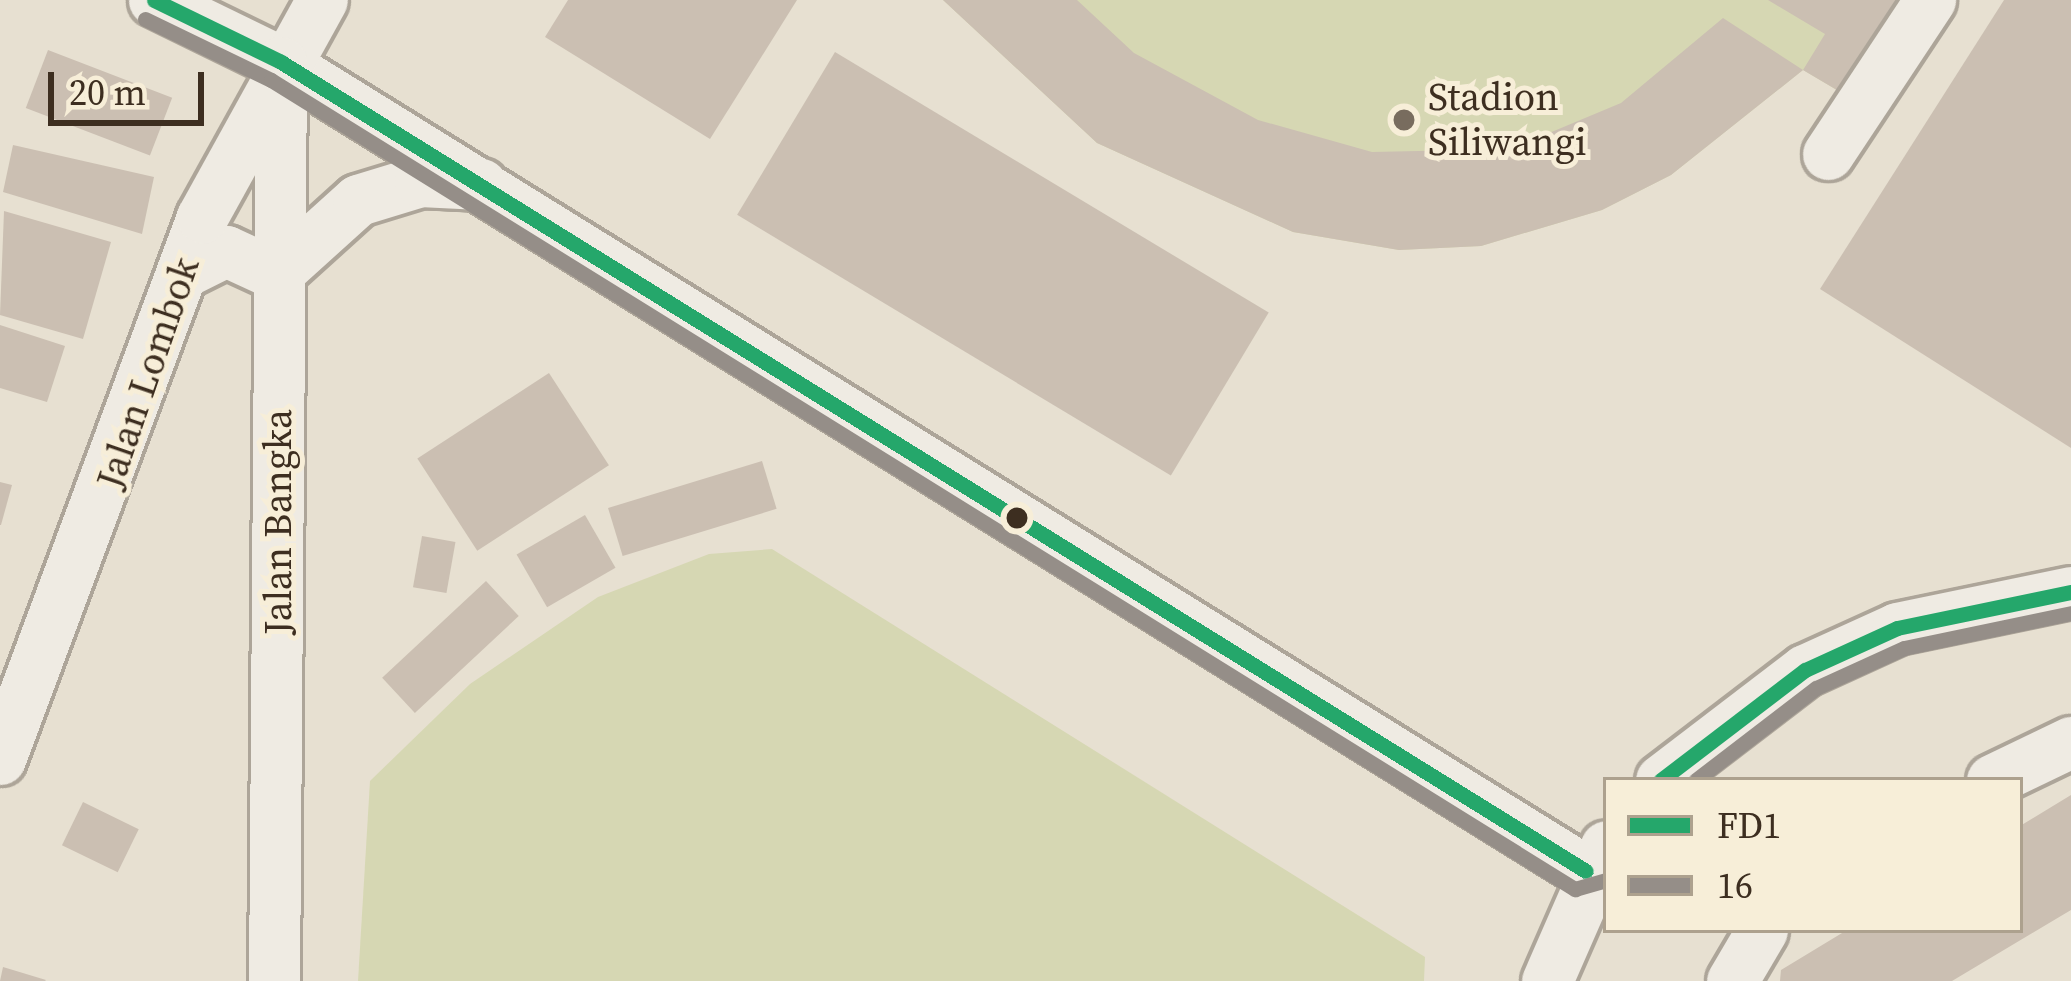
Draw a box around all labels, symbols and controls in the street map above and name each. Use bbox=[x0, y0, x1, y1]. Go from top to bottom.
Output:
scale bar bbox=[54, 48, 210, 122]
text: 20 m bbox=[69, 68, 146, 117]
place label: Stadion Siliwangi bbox=[1428, 75, 1587, 166]
marker: Stadion Siliwangi bbox=[1391, 107, 1417, 133]
street label: Jalan Lombok bbox=[87, 251, 209, 495]
street label: Jalan Bangka bbox=[255, 409, 301, 635]
unlabelled marker bbox=[1006, 507, 1028, 529]
legend bbox=[1603, 777, 2023, 933]
text: FD1 bbox=[1717, 801, 1781, 850]
text: 16 bbox=[1717, 861, 1753, 910]

